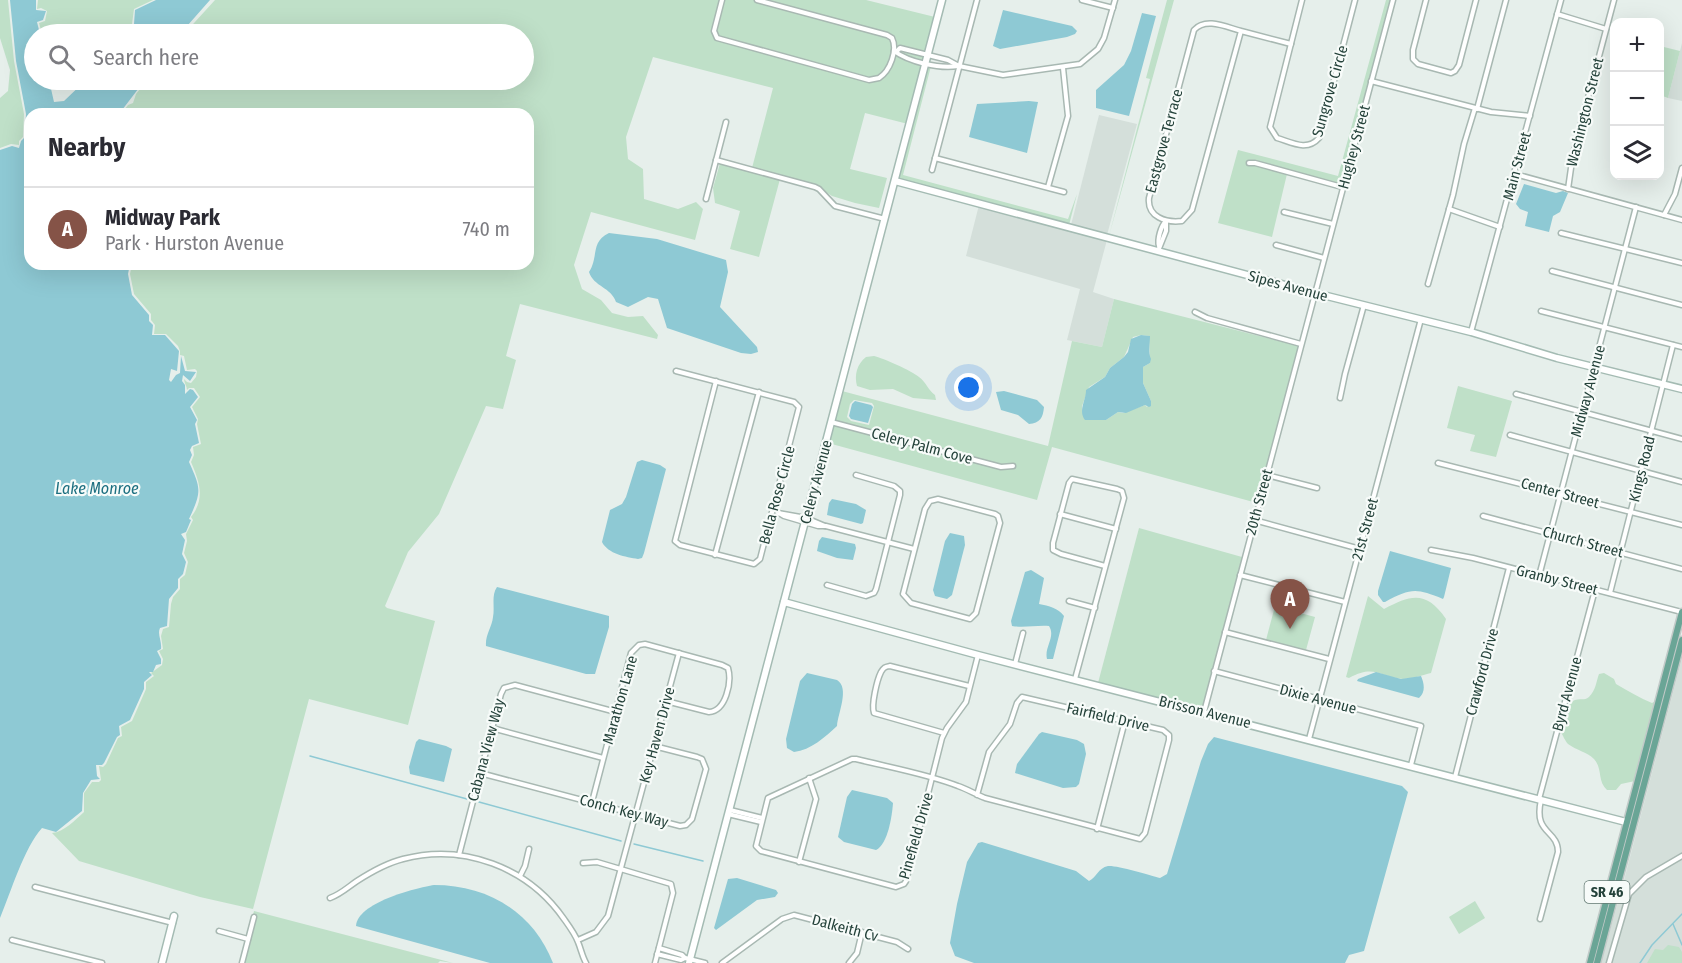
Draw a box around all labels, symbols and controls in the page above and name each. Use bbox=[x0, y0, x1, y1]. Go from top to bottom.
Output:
map controls bbox=[1610, 18, 1664, 180]
button: + bbox=[1610, 18, 1664, 72]
search box bbox=[24, 24, 534, 90]
icon: search bbox=[45, 41, 78, 74]
street label: Sungrove Circle bbox=[1308, 43, 1352, 139]
text: Search here bbox=[93, 44, 199, 71]
street label: Washington Street bbox=[1563, 55, 1607, 168]
button: − bbox=[1610, 72, 1664, 126]
street label: Eastgrove Terrace bbox=[1141, 87, 1187, 195]
street label: Hughey Street bbox=[1334, 103, 1374, 191]
button: layers bbox=[1610, 126, 1664, 180]
street label: Main Street bbox=[1499, 130, 1535, 202]
text: Nearby bbox=[48, 132, 125, 163]
text: Midway Park bbox=[105, 204, 220, 231]
text: A bbox=[62, 217, 73, 241]
text: 740 m bbox=[462, 217, 510, 241]
text: Park · Hurston Avenue bbox=[105, 231, 284, 255]
street label: Sipes Avenue bbox=[1246, 267, 1330, 305]
street label: Midway Avenue bbox=[1567, 343, 1609, 439]
your location bbox=[954, 373, 983, 402]
street label: Celery Palm Cove bbox=[869, 424, 975, 468]
street label: Kings Road bbox=[1625, 434, 1659, 504]
street label: Celery Avenue bbox=[796, 438, 836, 526]
street label: Bella Rose Circle bbox=[755, 444, 799, 546]
street label: 20th Street bbox=[1242, 467, 1276, 537]
street label: Center Street bbox=[1519, 474, 1601, 512]
water label: Lake Monroe bbox=[55, 479, 139, 498]
street label: 21st Street bbox=[1348, 496, 1382, 562]
street label: Church Street bbox=[1541, 523, 1625, 561]
street label: Granby Street bbox=[1514, 561, 1600, 599]
pin: A bbox=[1270, 580, 1310, 629]
street label: Crawford Drive bbox=[1462, 626, 1502, 718]
street label: Marathon Lane bbox=[599, 654, 641, 746]
street label: Byrd Avenue bbox=[1548, 655, 1586, 733]
street label: Dixie Avenue bbox=[1278, 680, 1358, 718]
street label: Key Haven Drive bbox=[636, 685, 678, 785]
street label: Brisson Avenue bbox=[1157, 692, 1253, 732]
street label: Cabana View Way bbox=[464, 696, 508, 803]
street label: Fairfield Drive bbox=[1065, 699, 1151, 735]
street label: Conch Key Way bbox=[578, 791, 671, 832]
street label: Pinefield Drive bbox=[895, 791, 937, 881]
road number: SR 46 bbox=[1584, 881, 1630, 903]
street label: Dalkeith Cv bbox=[810, 911, 880, 946]

